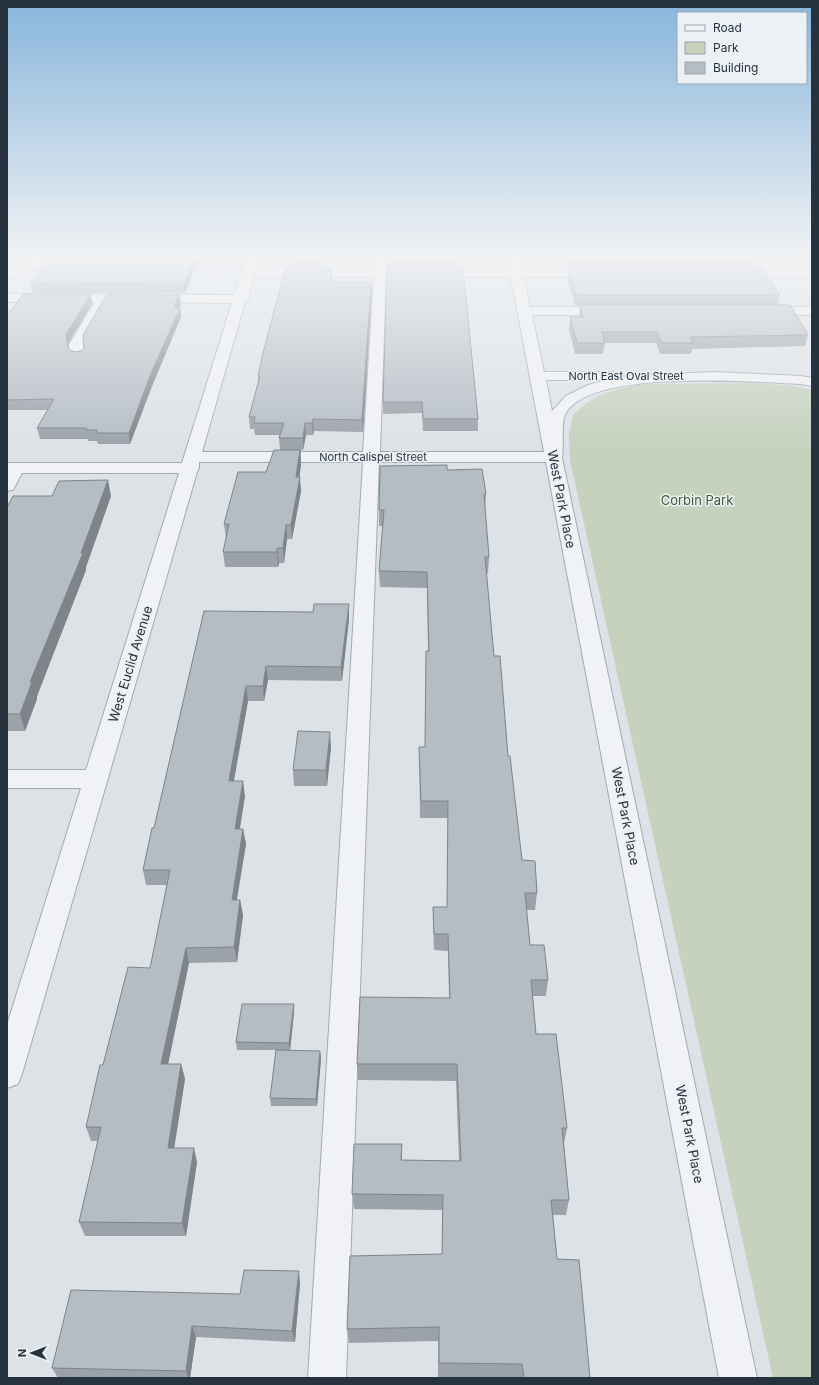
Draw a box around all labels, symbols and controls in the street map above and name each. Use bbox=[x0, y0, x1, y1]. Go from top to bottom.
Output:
legend bbox=[677, 12, 807, 84]
text: Road bbox=[713, 20, 742, 35]
text: Park bbox=[713, 40, 739, 55]
text: Building bbox=[713, 60, 758, 75]
street label: North East Oval Street bbox=[568, 369, 684, 383]
street label: West Park Place bbox=[545, 449, 579, 549]
street label: North Calispel Street bbox=[319, 450, 427, 464]
park label: Corbin Park bbox=[661, 492, 733, 508]
street label: West Euclid Avenue bbox=[105, 604, 155, 724]
street label: West Park Place bbox=[609, 766, 643, 866]
street label: West Park Place bbox=[673, 1084, 707, 1184]
north arrow bbox=[12, 1333, 52, 1373]
text: N bbox=[15, 1349, 29, 1357]

